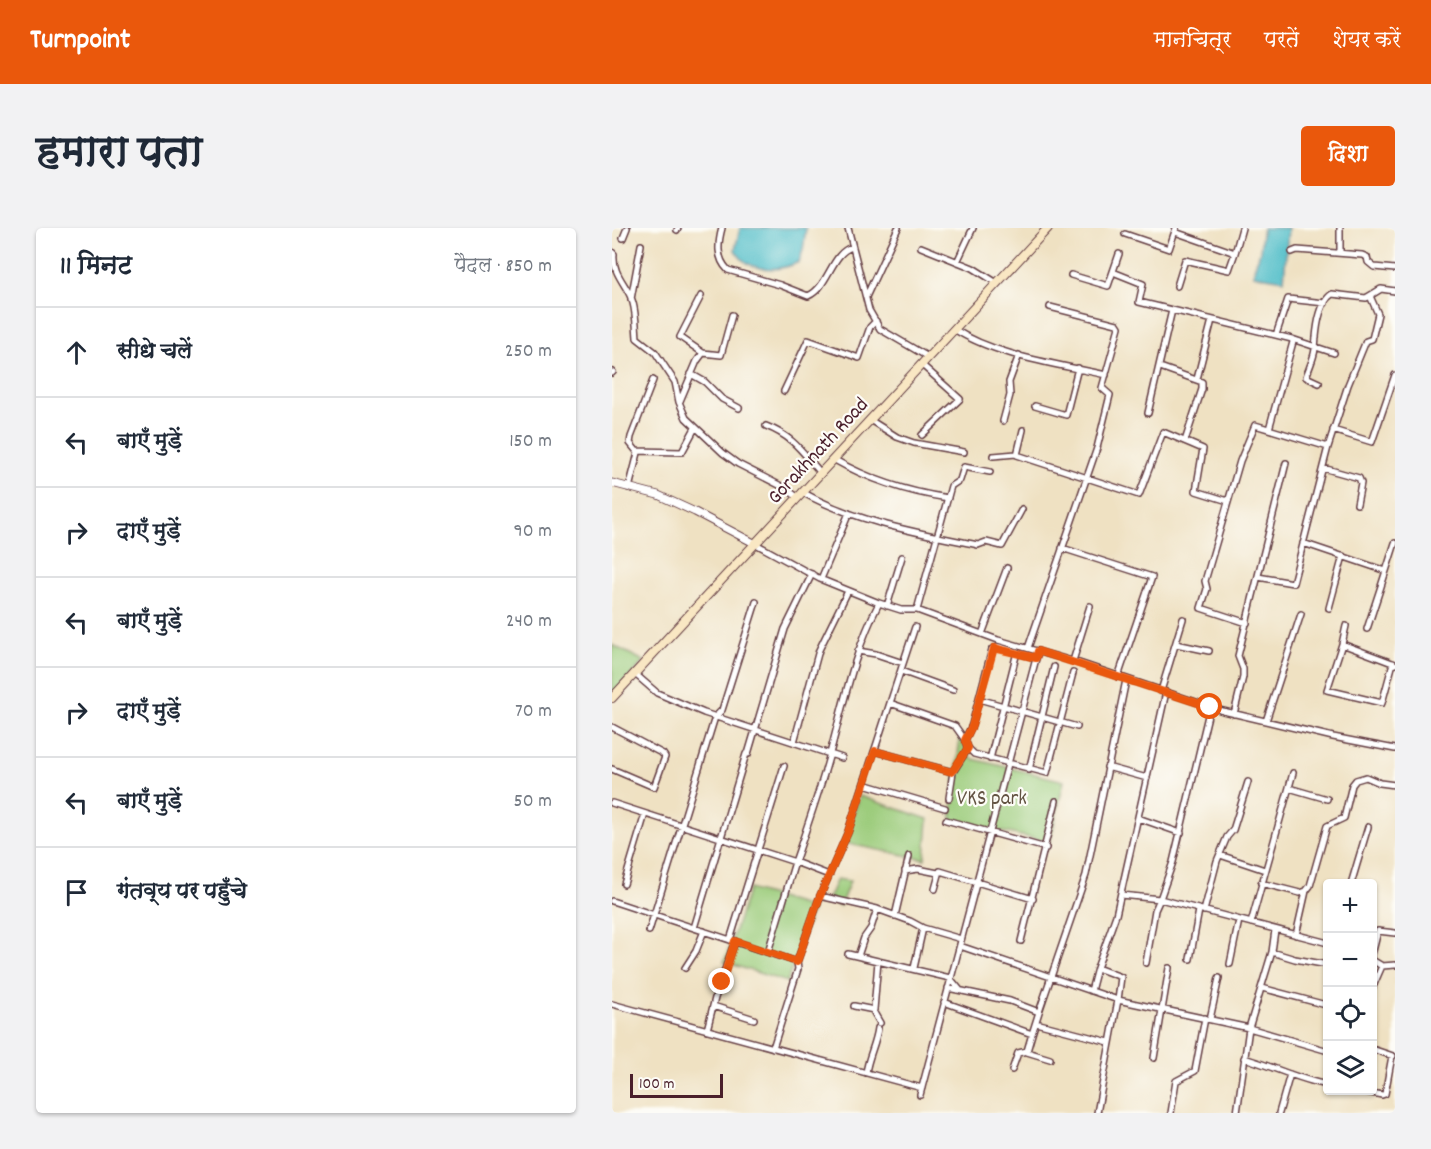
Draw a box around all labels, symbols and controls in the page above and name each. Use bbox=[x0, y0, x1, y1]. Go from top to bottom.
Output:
text: Turnpoint bbox=[30, 22, 130, 62]
text: मानचित्र bbox=[1154, 27, 1231, 57]
text: परतें bbox=[1264, 27, 1299, 57]
text: शेयर करें bbox=[1332, 27, 1401, 57]
text: हमारा पता bbox=[36, 126, 203, 186]
button: दिशा bbox=[1301, 126, 1395, 186]
text: 11 मिनट bbox=[60, 249, 132, 286]
text: पैदल · 850 m bbox=[455, 253, 552, 281]
icon: ahead bbox=[60, 336, 93, 369]
text: सीधे चलें bbox=[117, 337, 192, 368]
text: 250 m bbox=[505, 338, 552, 366]
street label: Gorakhnath Road bbox=[762, 392, 877, 512]
icon: left bbox=[60, 426, 93, 459]
text: बाएँ मुड़ें bbox=[117, 427, 182, 458]
text: 150 m bbox=[509, 428, 552, 456]
icon: right bbox=[60, 516, 93, 549]
text: दाएँ मुड़ें bbox=[117, 517, 181, 548]
text: 90 m bbox=[514, 518, 552, 546]
icon: left bbox=[60, 606, 93, 639]
text: बाएँ मुड़ें bbox=[117, 607, 182, 638]
text: 240 m bbox=[506, 608, 552, 636]
route start bbox=[1196, 693, 1222, 719]
icon: right bbox=[60, 696, 93, 729]
text: दाएँ मुड़ें bbox=[117, 697, 181, 728]
text: 70 m bbox=[515, 698, 552, 726]
park label: VKS park bbox=[957, 785, 1027, 815]
icon: left bbox=[60, 786, 93, 819]
text: बाएँ मुड़ें bbox=[117, 787, 182, 818]
text: 50 m bbox=[514, 788, 552, 816]
icon: arrive bbox=[60, 876, 93, 909]
text: गंतव्य पर पहुँचे bbox=[117, 877, 247, 908]
map controls bbox=[1323, 879, 1377, 1095]
button: + bbox=[1323, 879, 1377, 933]
button: − bbox=[1323, 933, 1377, 987]
route end bbox=[708, 968, 734, 994]
button: locate bbox=[1323, 987, 1377, 1041]
button: layers bbox=[1323, 1041, 1377, 1095]
scale bar bbox=[630, 1071, 723, 1098]
text: 100 m bbox=[639, 1073, 675, 1096]

